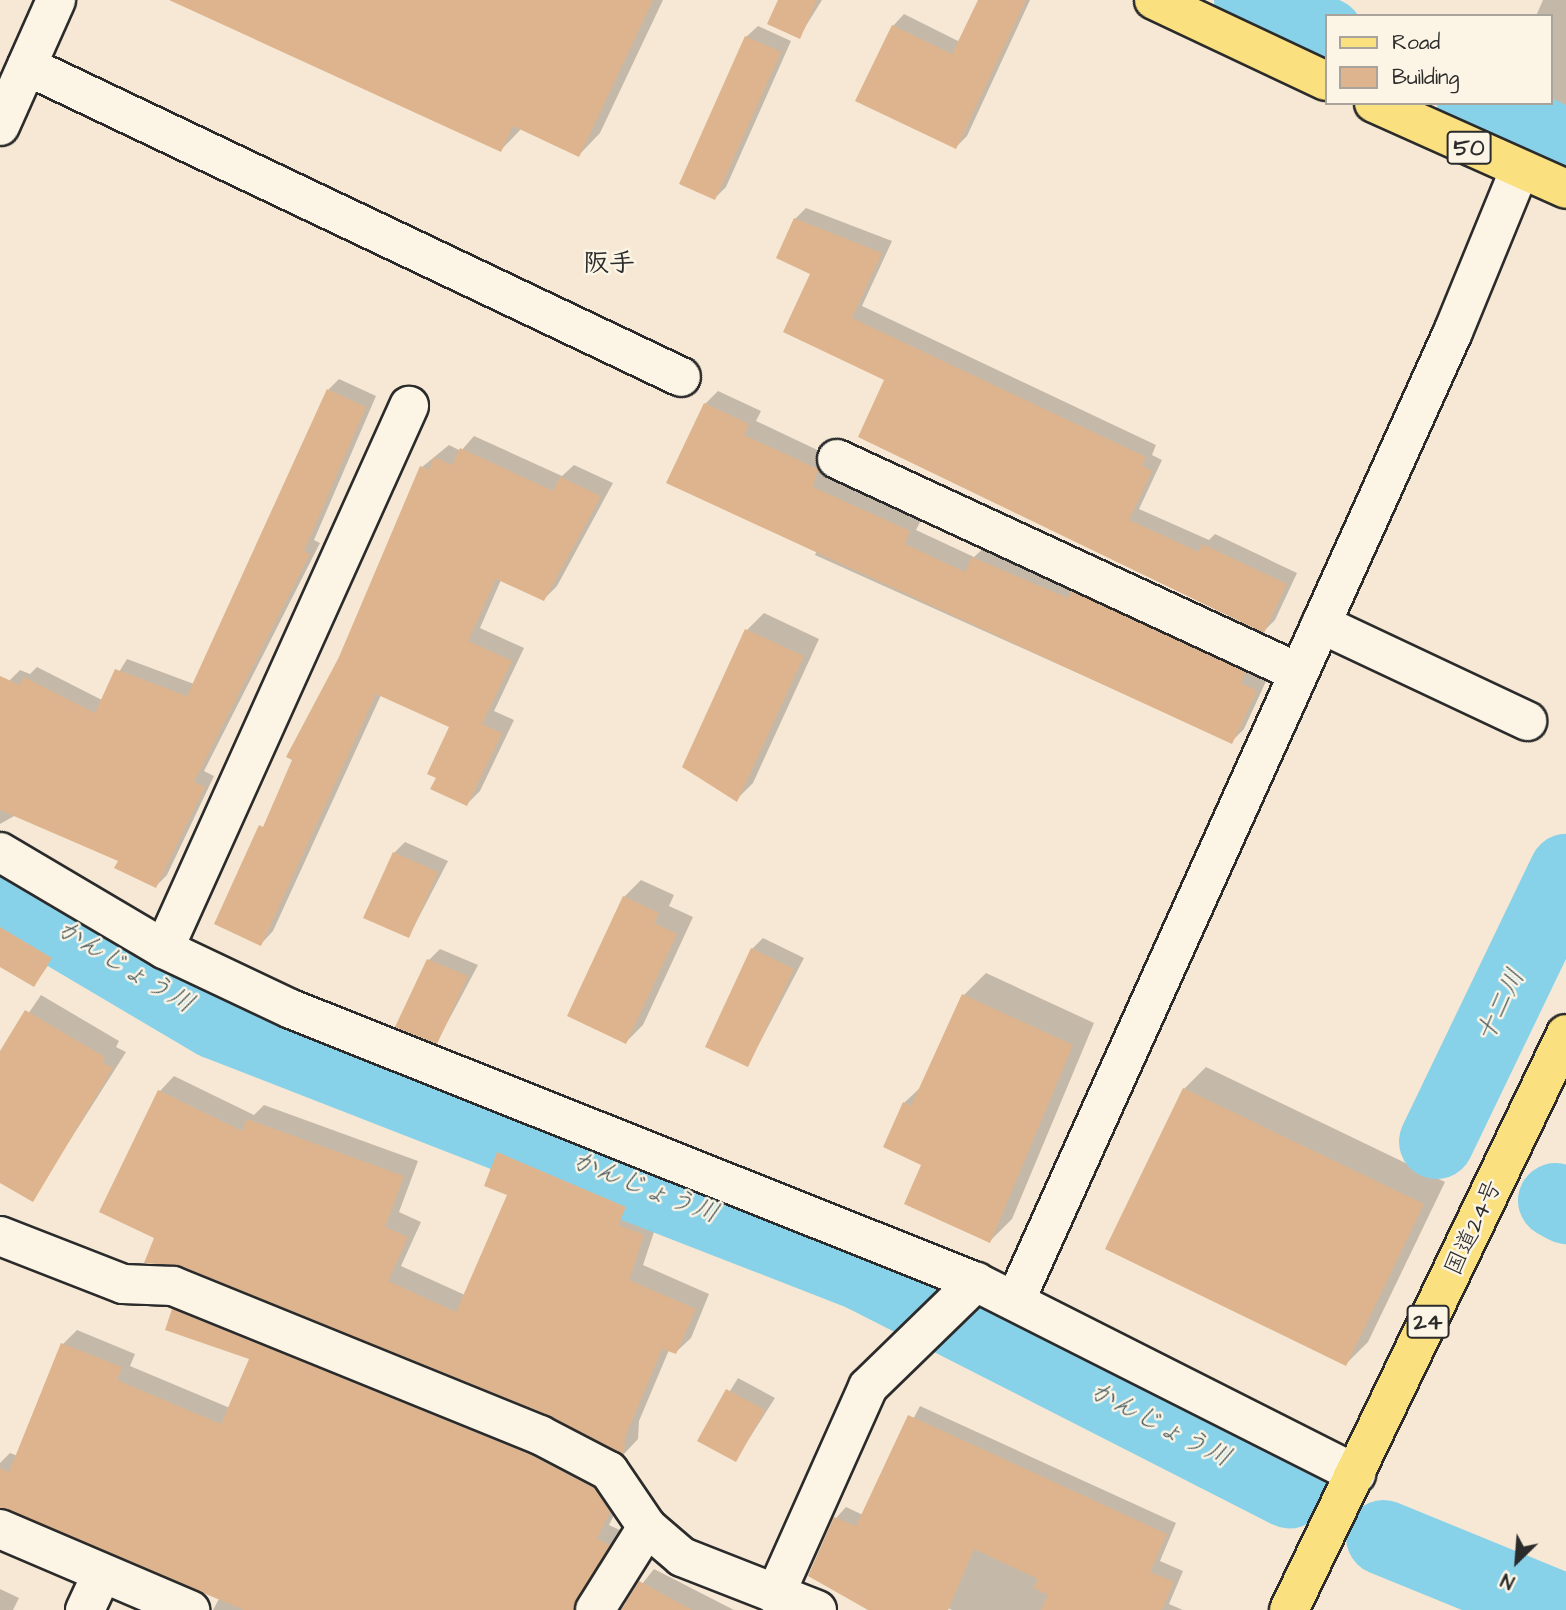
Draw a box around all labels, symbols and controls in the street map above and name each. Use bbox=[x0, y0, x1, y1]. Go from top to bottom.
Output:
legend bbox=[1324, 14, 1552, 105]
text: Road bbox=[1392, 28, 1440, 57]
text: Building bbox=[1392, 63, 1459, 92]
road number: 50 bbox=[1446, 128, 1492, 168]
district label: 阪手 bbox=[583, 248, 635, 280]
water label: かんじょう川 bbox=[50, 913, 200, 1021]
water label: 十二川 bbox=[1470, 964, 1532, 1048]
water label: かんじょう川 bbox=[567, 1145, 723, 1231]
street label: 国道24号 bbox=[1439, 1176, 1509, 1280]
road number: 24 bbox=[1405, 1302, 1451, 1342]
water label: かんじょう川 bbox=[1083, 1376, 1237, 1474]
north arrow bbox=[1482, 1526, 1552, 1596]
text: N bbox=[1497, 1566, 1519, 1595]

